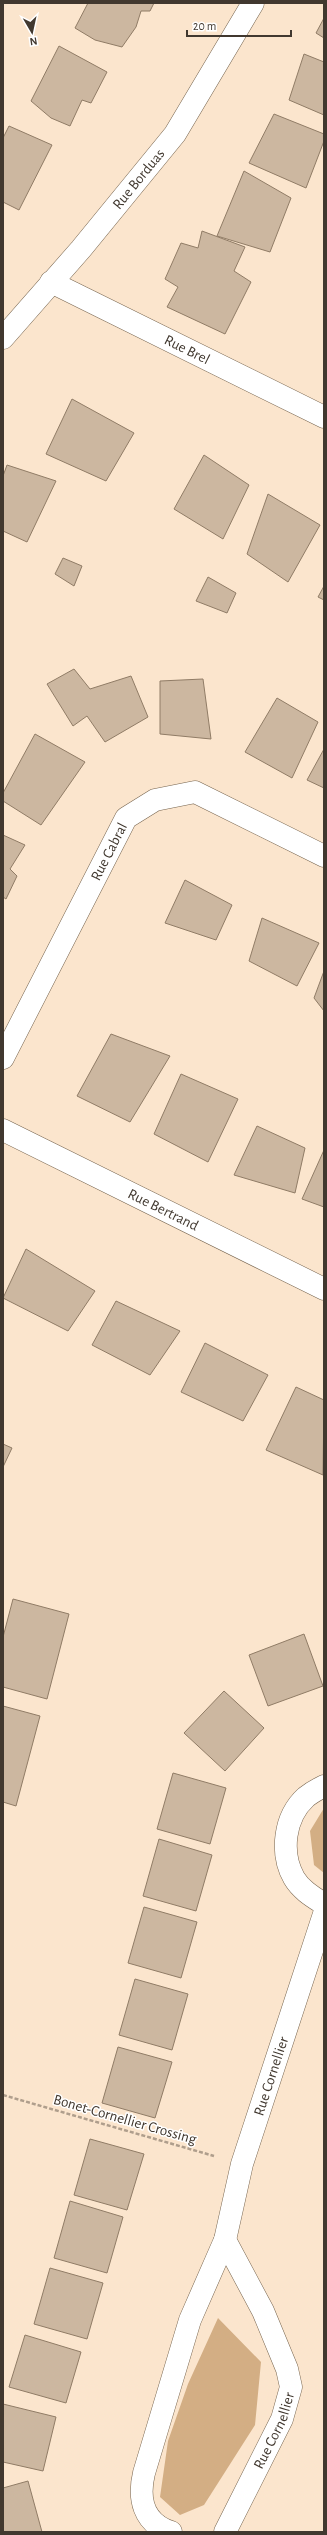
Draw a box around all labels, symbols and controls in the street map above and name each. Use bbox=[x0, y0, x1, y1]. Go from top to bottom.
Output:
north arrow bbox=[12, 12, 52, 52]
scale bar bbox=[187, 12, 291, 38]
text: 20 m bbox=[193, 20, 216, 32]
text: N bbox=[29, 35, 38, 47]
street label: Rue Borduas bbox=[110, 146, 168, 212]
street label: Rue Brel bbox=[162, 332, 212, 367]
street label: Rue Cabral bbox=[88, 820, 130, 883]
street label: Rue Bertrand bbox=[126, 1186, 201, 1234]
street label: Rue Cornellier bbox=[251, 2035, 291, 2118]
street label: Bonet-Cornellier Crossing bbox=[52, 2092, 199, 2147]
street label: Rue Cornellier bbox=[251, 2390, 297, 2471]

